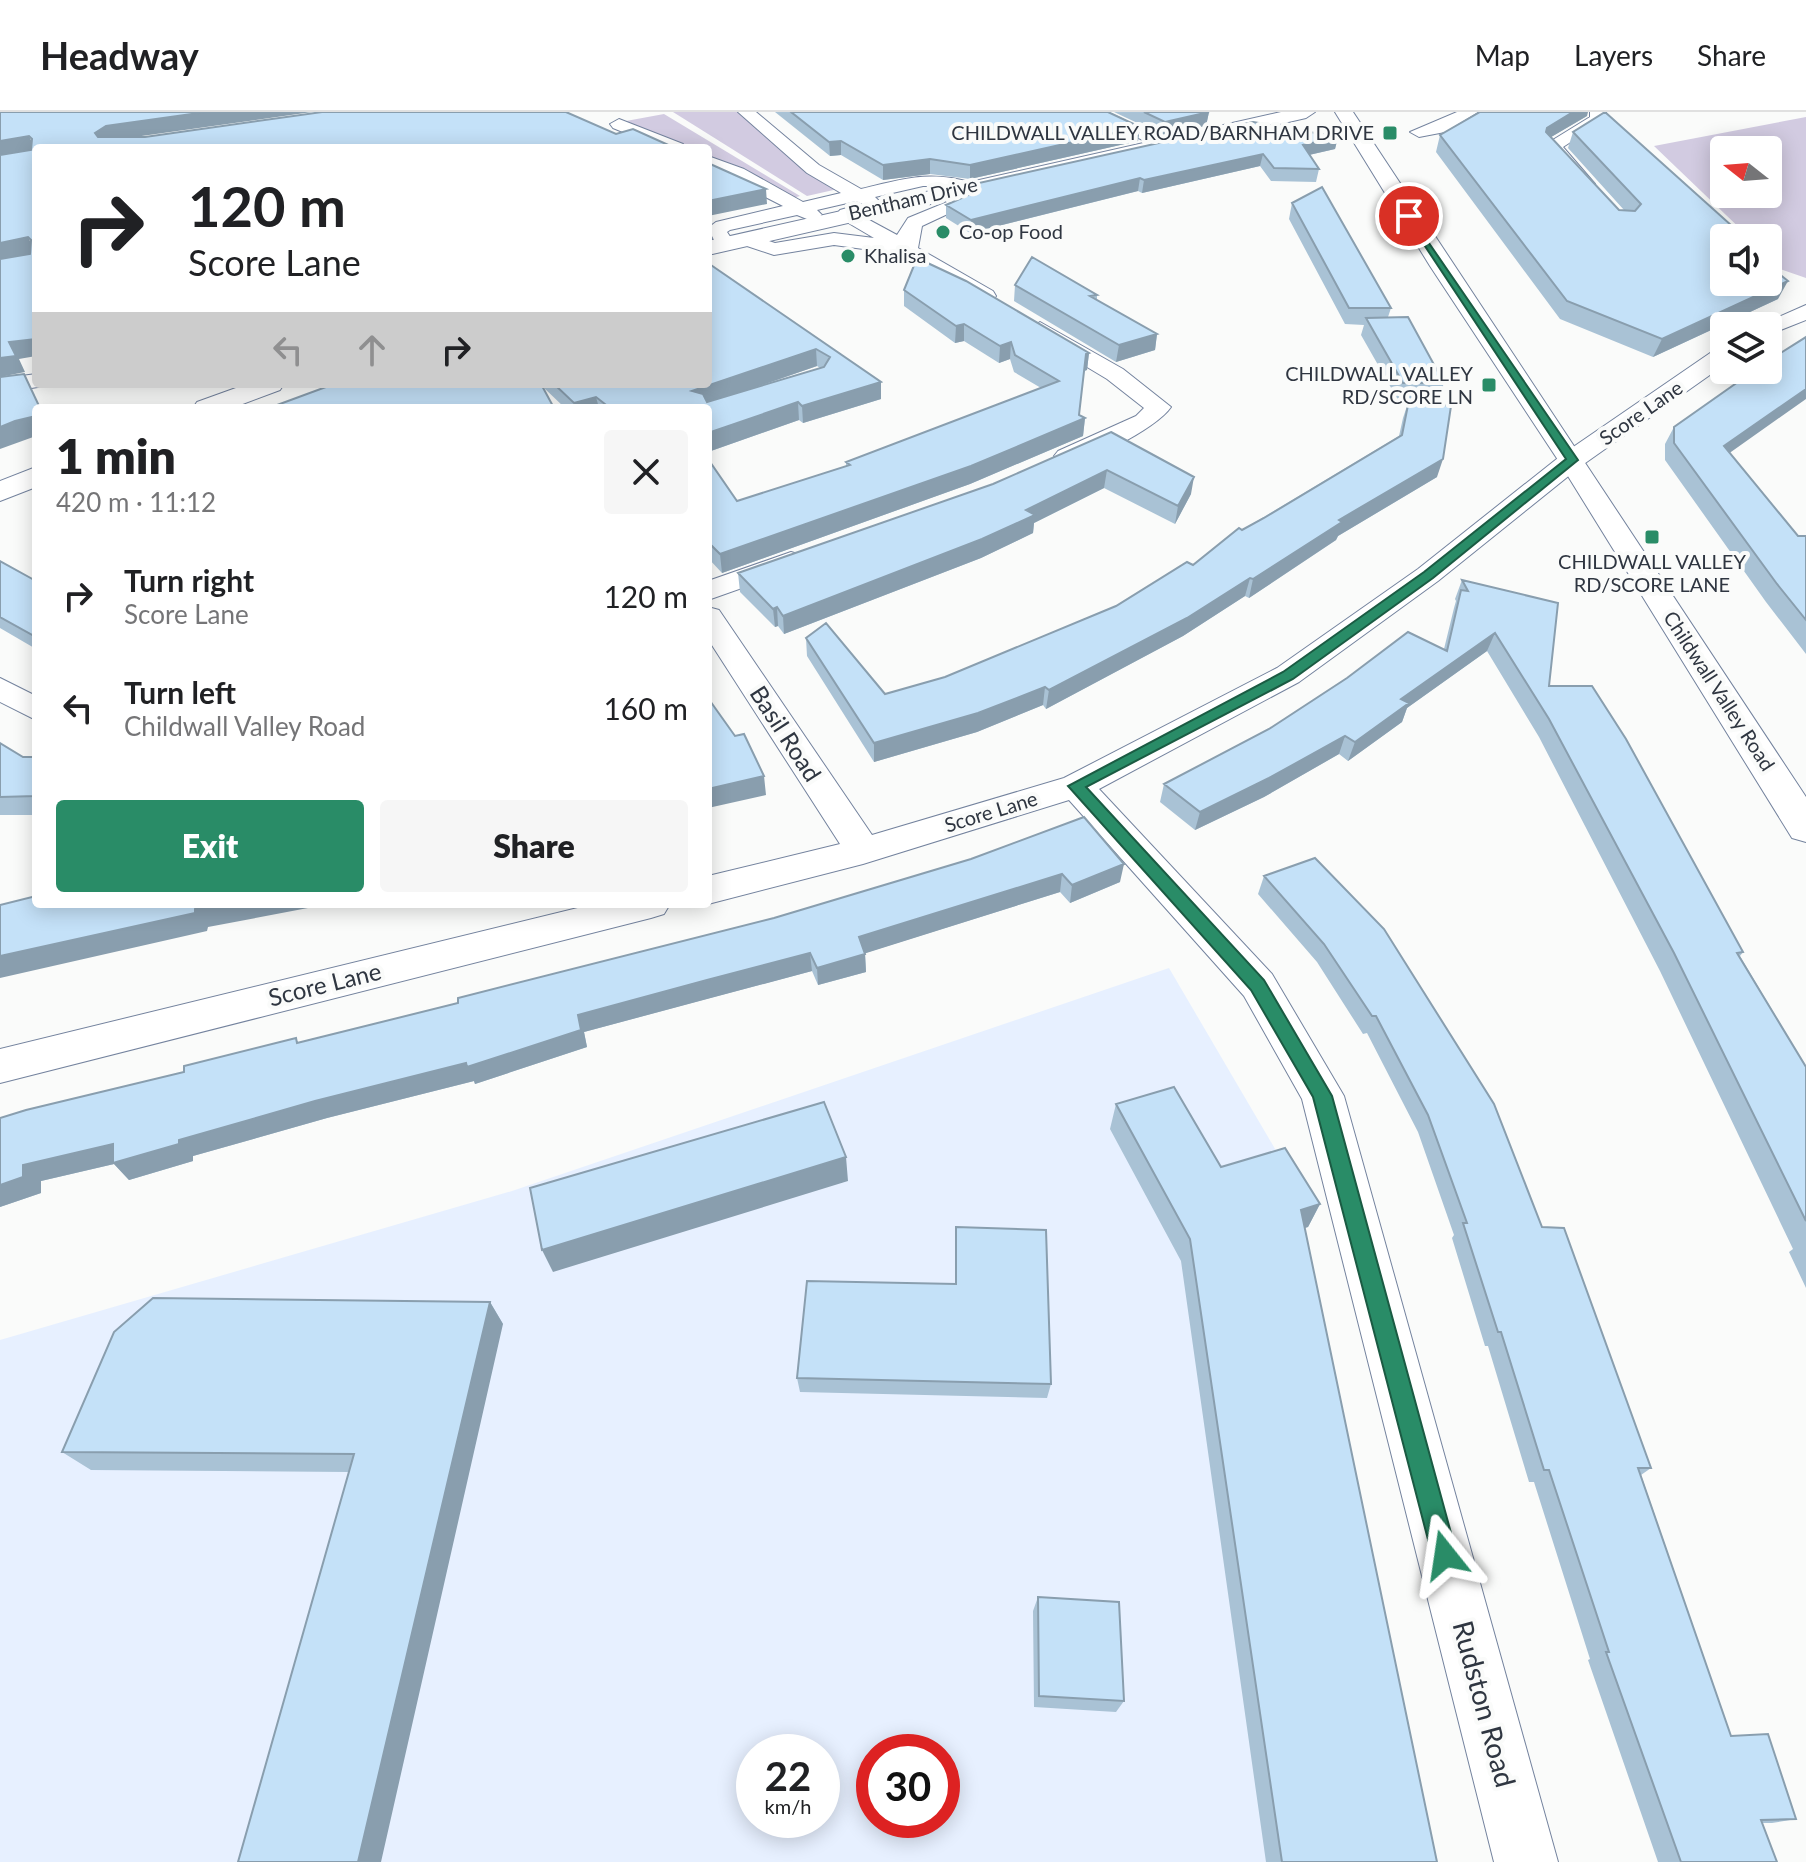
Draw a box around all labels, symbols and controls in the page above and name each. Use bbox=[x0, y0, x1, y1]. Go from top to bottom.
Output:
text: Headway bbox=[40, 32, 199, 78]
text: Map bbox=[1475, 38, 1530, 72]
text: Layers bbox=[1574, 38, 1653, 72]
text: Share bbox=[1697, 38, 1766, 72]
place label: CHILDWALL VALLEY ROAD/BARNHAM DRIVE bbox=[951, 120, 1374, 144]
marker: CHILDWALL VALLEY ROAD/BARNHAM DRIVE bbox=[1381, 124, 1399, 142]
north arrow bbox=[1710, 136, 1782, 208]
map controls bbox=[1710, 136, 1782, 384]
street label: Bentham Drive bbox=[846, 171, 980, 225]
text: 120 m bbox=[188, 172, 346, 239]
icon: right bbox=[56, 176, 160, 280]
pin bbox=[1375, 182, 1443, 250]
icon: arrive bbox=[1387, 194, 1431, 238]
place label: Co-op Food bbox=[959, 219, 1063, 243]
marker: Co-op Food bbox=[934, 223, 952, 241]
button: sound bbox=[1710, 224, 1782, 296]
text: Score Lane bbox=[188, 240, 361, 284]
place label: Khalisa bbox=[864, 243, 926, 267]
marker: Khalisa bbox=[839, 247, 857, 265]
button: layers bbox=[1710, 312, 1782, 384]
icon: left bbox=[266, 328, 310, 372]
icon: ahead bbox=[350, 328, 394, 372]
icon: right bbox=[434, 328, 478, 372]
place label: CHILDWALL VALLEY RD/SCORE LN bbox=[1285, 361, 1474, 408]
street label: Score Lane bbox=[1594, 375, 1687, 450]
marker: CHILDWALL VALLEY RD/SCORE LN bbox=[1480, 376, 1498, 394]
text: 1 min bbox=[56, 427, 176, 484]
button: close bbox=[604, 430, 688, 514]
text: 420 m · 11:12 bbox=[56, 486, 216, 518]
marker: CHILDWALL VALLEY RD/SCORE LANE bbox=[1643, 528, 1661, 546]
place label: CHILDWALL VALLEY RD/SCORE LANE bbox=[1558, 549, 1746, 596]
text: Turn right bbox=[124, 562, 254, 598]
icon: right bbox=[56, 574, 100, 618]
text: 120 m bbox=[603, 578, 688, 614]
text: Score Lane bbox=[124, 598, 249, 630]
street label: Childwall Valley Road bbox=[1659, 606, 1780, 775]
text: Turn left bbox=[124, 674, 236, 710]
street label: Basil Road bbox=[745, 680, 828, 787]
icon: left bbox=[56, 686, 100, 730]
text: 160 m bbox=[603, 690, 688, 726]
text: Childwall Valley Road bbox=[124, 710, 365, 742]
street label: Score Lane bbox=[941, 786, 1040, 837]
button: Exit bbox=[56, 800, 364, 892]
button: Share bbox=[380, 800, 688, 892]
street label: Score Lane bbox=[265, 956, 384, 1012]
position arrow bbox=[1403, 1513, 1487, 1597]
street label: Rudston Road bbox=[1446, 1617, 1524, 1791]
speed limit sign: 30 bbox=[856, 1734, 960, 1838]
text: 22 bbox=[765, 1752, 811, 1800]
text: km/h bbox=[765, 1794, 811, 1818]

